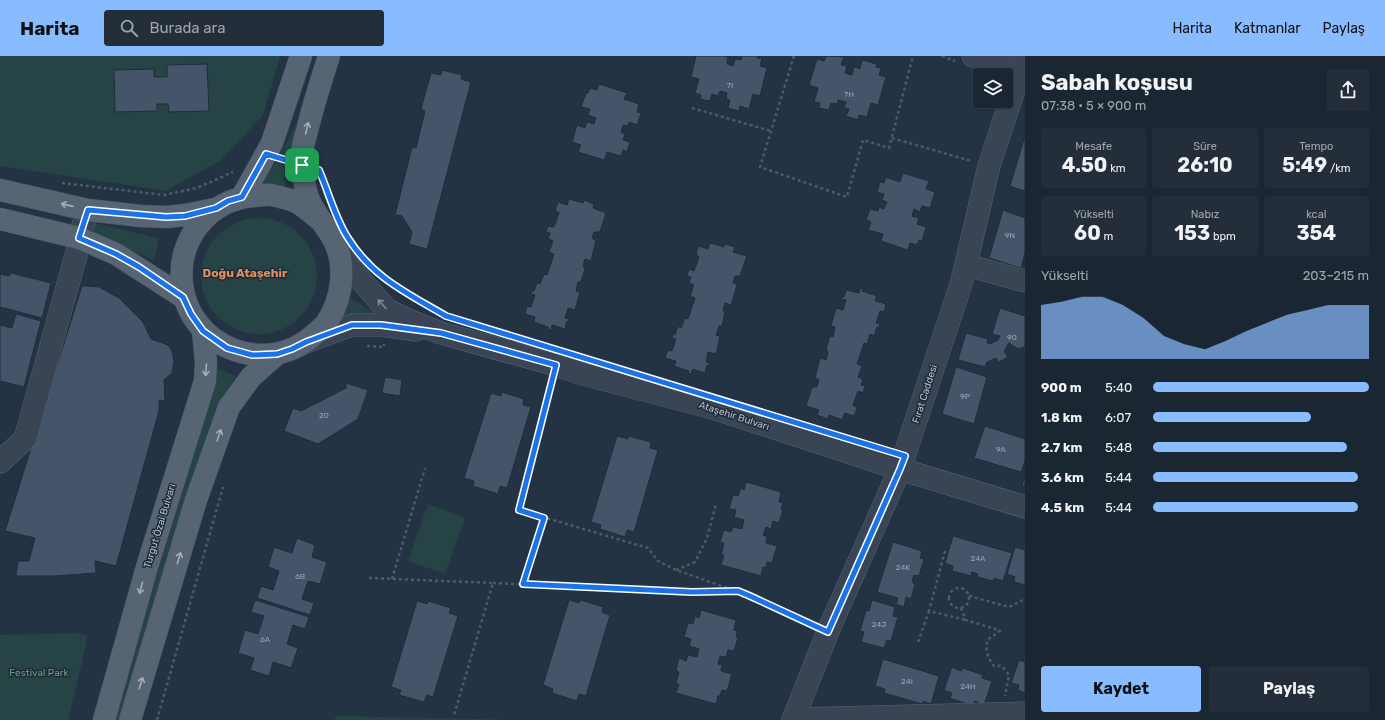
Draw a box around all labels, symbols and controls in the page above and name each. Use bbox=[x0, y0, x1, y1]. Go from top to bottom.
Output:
search box bbox=[104, 10, 384, 46]
text: Harita bbox=[20, 17, 80, 40]
icon: search bbox=[118, 17, 140, 39]
text: Burada ara bbox=[150, 19, 225, 37]
text: Harita bbox=[1172, 20, 1212, 37]
text: Katmanlar bbox=[1234, 20, 1301, 37]
text: Paylaş bbox=[1323, 20, 1365, 37]
map controls bbox=[973, 68, 1013, 108]
button: layers bbox=[973, 68, 1013, 108]
text: Sabah koşusu bbox=[1041, 69, 1193, 96]
button: share bbox=[1327, 69, 1369, 111]
house number: 7I bbox=[727, 81, 733, 90]
house number: 7H bbox=[844, 90, 854, 99]
text: 07:38 · 5 × 900 m bbox=[1041, 98, 1146, 113]
one-way arrow bbox=[304, 122, 312, 135]
text: Mesafe bbox=[1075, 140, 1112, 153]
text: Süre bbox=[1193, 140, 1217, 153]
text: Tempo bbox=[1299, 140, 1333, 153]
pin bbox=[285, 148, 319, 182]
text: 4.50 bbox=[1062, 153, 1107, 177]
text: 26:10 bbox=[1177, 153, 1233, 177]
text: 5:49 bbox=[1282, 153, 1327, 177]
icon: arrive bbox=[291, 154, 313, 176]
text: km bbox=[1107, 162, 1126, 175]
text: /km bbox=[1327, 162, 1351, 175]
one-way arrow bbox=[61, 201, 74, 209]
text: Yükselti bbox=[1074, 208, 1114, 221]
text: Nabız bbox=[1191, 208, 1219, 221]
text: kcal bbox=[1306, 208, 1326, 221]
text: 60 bbox=[1074, 221, 1101, 245]
text: 153 bbox=[1174, 221, 1210, 245]
text: 354 bbox=[1296, 221, 1336, 245]
text: m bbox=[1101, 230, 1113, 243]
text: bpm bbox=[1210, 230, 1236, 243]
house number: 9N bbox=[1005, 231, 1015, 240]
district label: Doğu Ataşehir bbox=[203, 266, 288, 280]
text: Yükselti bbox=[1041, 268, 1088, 283]
text: 203–215 m bbox=[1303, 268, 1369, 283]
one-way arrow bbox=[377, 299, 386, 309]
house number: 90 bbox=[1007, 333, 1017, 342]
one-way arrow bbox=[202, 363, 209, 376]
street label: Fırat Caddesi bbox=[910, 363, 940, 425]
text: 900 m bbox=[1041, 380, 1082, 395]
text: 5:40 bbox=[1105, 380, 1132, 395]
house number: 9P bbox=[960, 392, 970, 401]
street label: Ataşehir Bulvarı bbox=[697, 399, 771, 433]
text: 1.8 km bbox=[1041, 410, 1082, 425]
text: 6:07 bbox=[1105, 410, 1131, 425]
house number: 20 bbox=[319, 411, 329, 420]
one-way arrow bbox=[216, 428, 223, 441]
text: 2.7 km bbox=[1041, 440, 1082, 455]
text: 5:48 bbox=[1105, 440, 1132, 455]
house number: 9A bbox=[996, 445, 1007, 454]
text: 3.6 km bbox=[1041, 470, 1084, 485]
text: 5:44 bbox=[1105, 470, 1132, 485]
street label: Turgut Özal Bulvarı bbox=[141, 482, 179, 570]
text: 4.5 km bbox=[1041, 500, 1084, 515]
text: 5:44 bbox=[1105, 500, 1132, 515]
one-way arrow bbox=[176, 552, 183, 565]
house number: 24A bbox=[971, 554, 986, 563]
house number: 24K bbox=[896, 563, 910, 572]
house number: 6B bbox=[295, 572, 305, 581]
one-way arrow bbox=[137, 581, 145, 594]
house number: 24J bbox=[872, 620, 886, 629]
house number: 6A bbox=[260, 635, 271, 644]
button: Kaydet bbox=[1041, 666, 1201, 712]
button: Paylaş bbox=[1209, 666, 1369, 712]
park label: Festival Park bbox=[9, 667, 69, 679]
one-way arrow bbox=[138, 676, 145, 689]
house number: 24I bbox=[901, 677, 913, 686]
house number: 24H bbox=[960, 682, 976, 691]

